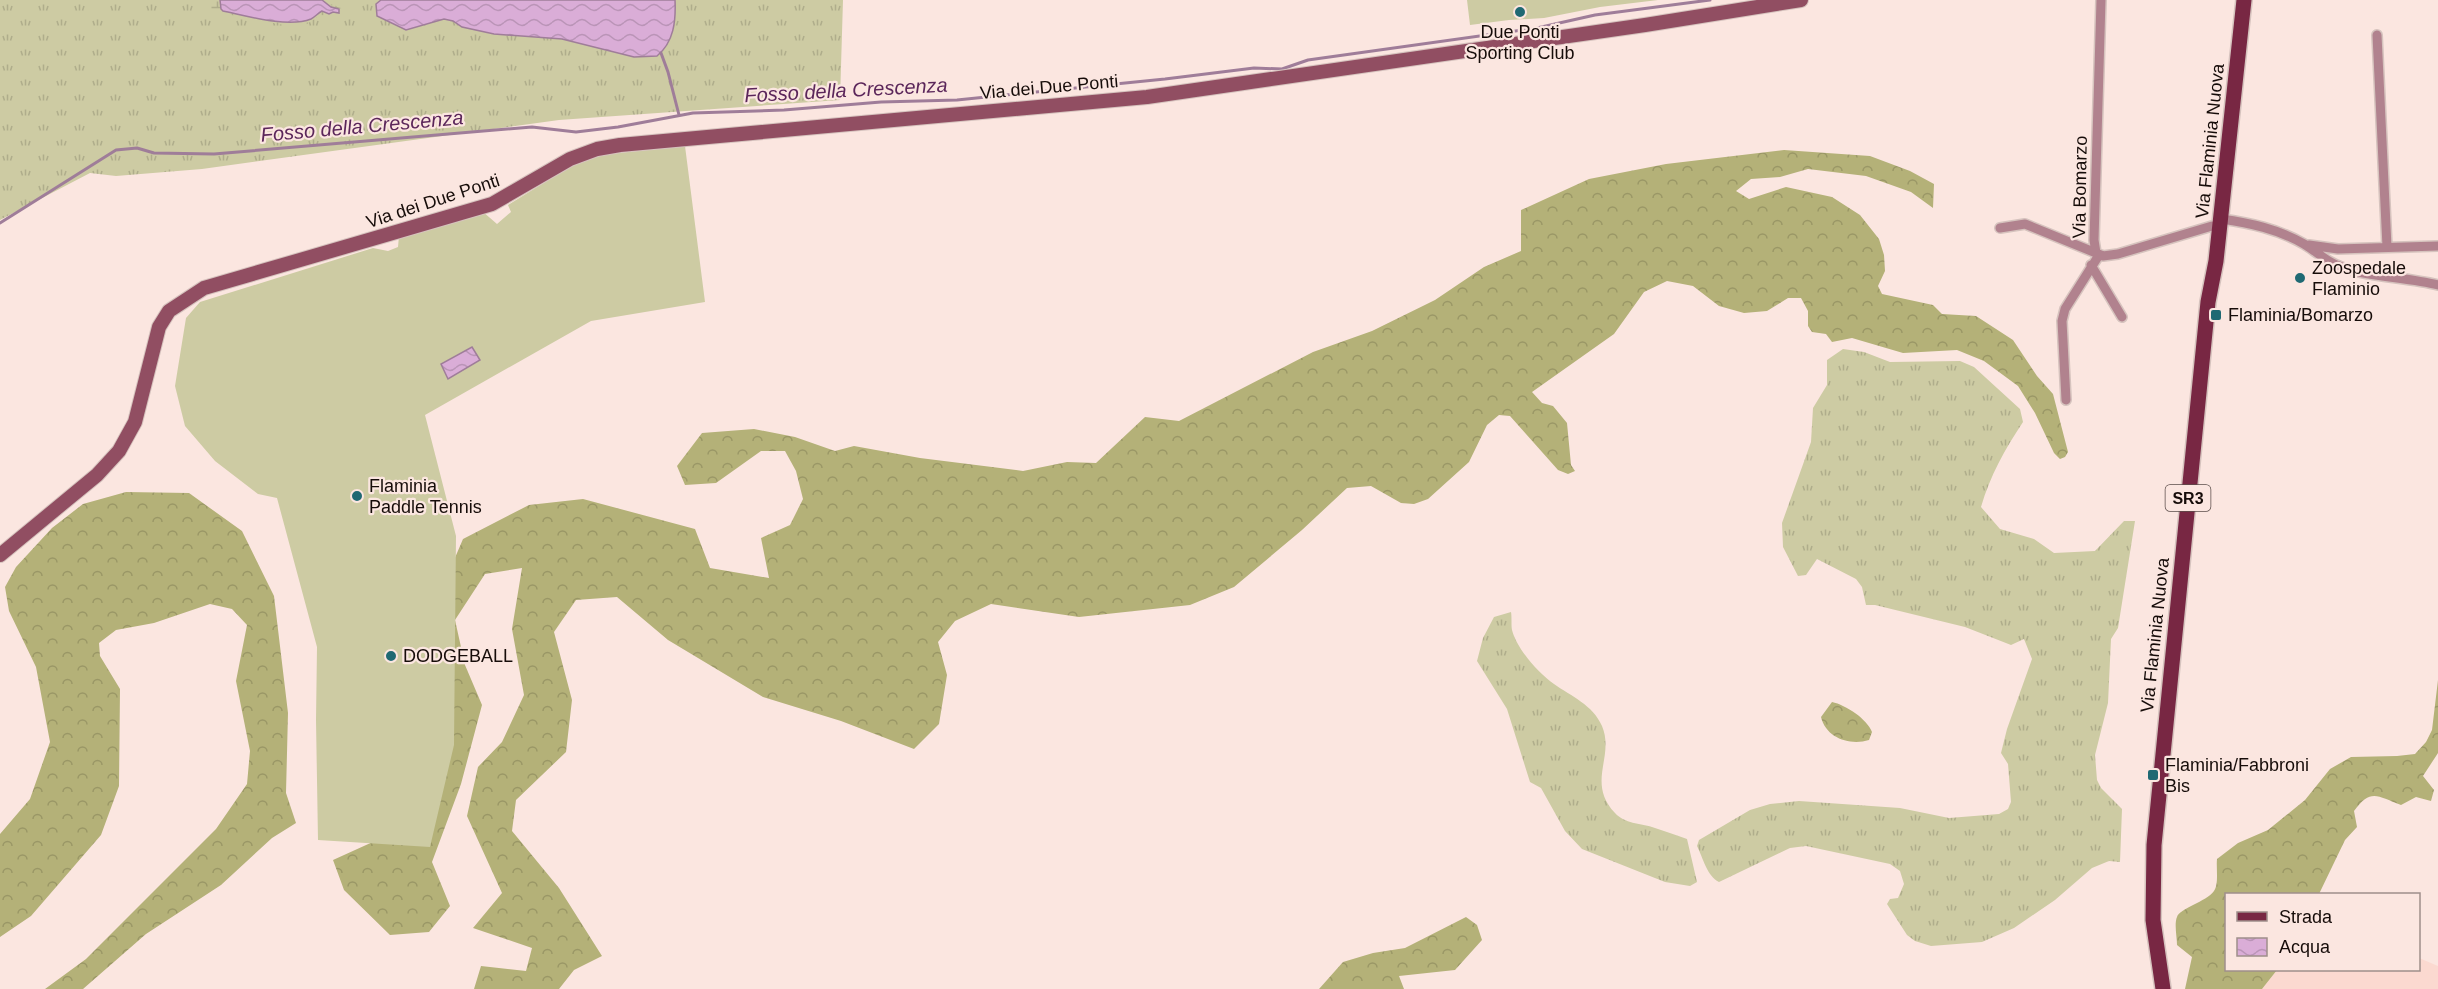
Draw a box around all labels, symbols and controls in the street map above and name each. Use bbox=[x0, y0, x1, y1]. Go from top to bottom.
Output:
marker: Due Ponti Sporting Club bbox=[1513, 5, 1527, 19]
place label: Due Ponti Sporting Club bbox=[1465, 22, 1575, 63]
street label: Via Flaminia Nuova bbox=[2192, 62, 2228, 219]
street label: Via dei Due Ponti bbox=[979, 71, 1119, 103]
water label: Fosso della Crescenza bbox=[744, 74, 948, 106]
water label: Fosso della Crescenza bbox=[260, 106, 464, 146]
street label: Via Bomarzo bbox=[2069, 135, 2091, 239]
street label: Via dei Due Ponti bbox=[364, 170, 502, 232]
place label: Zoospedale Flaminio bbox=[2312, 258, 2406, 299]
marker: Zoospedale Flaminio bbox=[2293, 271, 2307, 285]
place label: Flaminia/Bomarzo bbox=[2228, 305, 2373, 325]
marker: Flaminia/Bomarzo bbox=[2209, 308, 2223, 322]
place label: Flaminia Paddle Tennis bbox=[369, 476, 482, 517]
road number: SR3 bbox=[2166, 485, 2210, 511]
marker: Flaminia Paddle Tennis bbox=[350, 489, 364, 503]
street label: Via Flaminia Nuova bbox=[2137, 556, 2173, 713]
place label: DODGEBALL bbox=[403, 646, 513, 666]
marker: DODGEBALL bbox=[384, 649, 398, 663]
place label: Flaminia/Fabbroni Bis bbox=[2165, 755, 2309, 796]
marker: Flaminia/Fabbroni Bis bbox=[2146, 768, 2160, 782]
legend bbox=[2225, 893, 2420, 971]
text: Strada bbox=[2279, 907, 2333, 927]
text: Acqua bbox=[2279, 937, 2331, 957]

